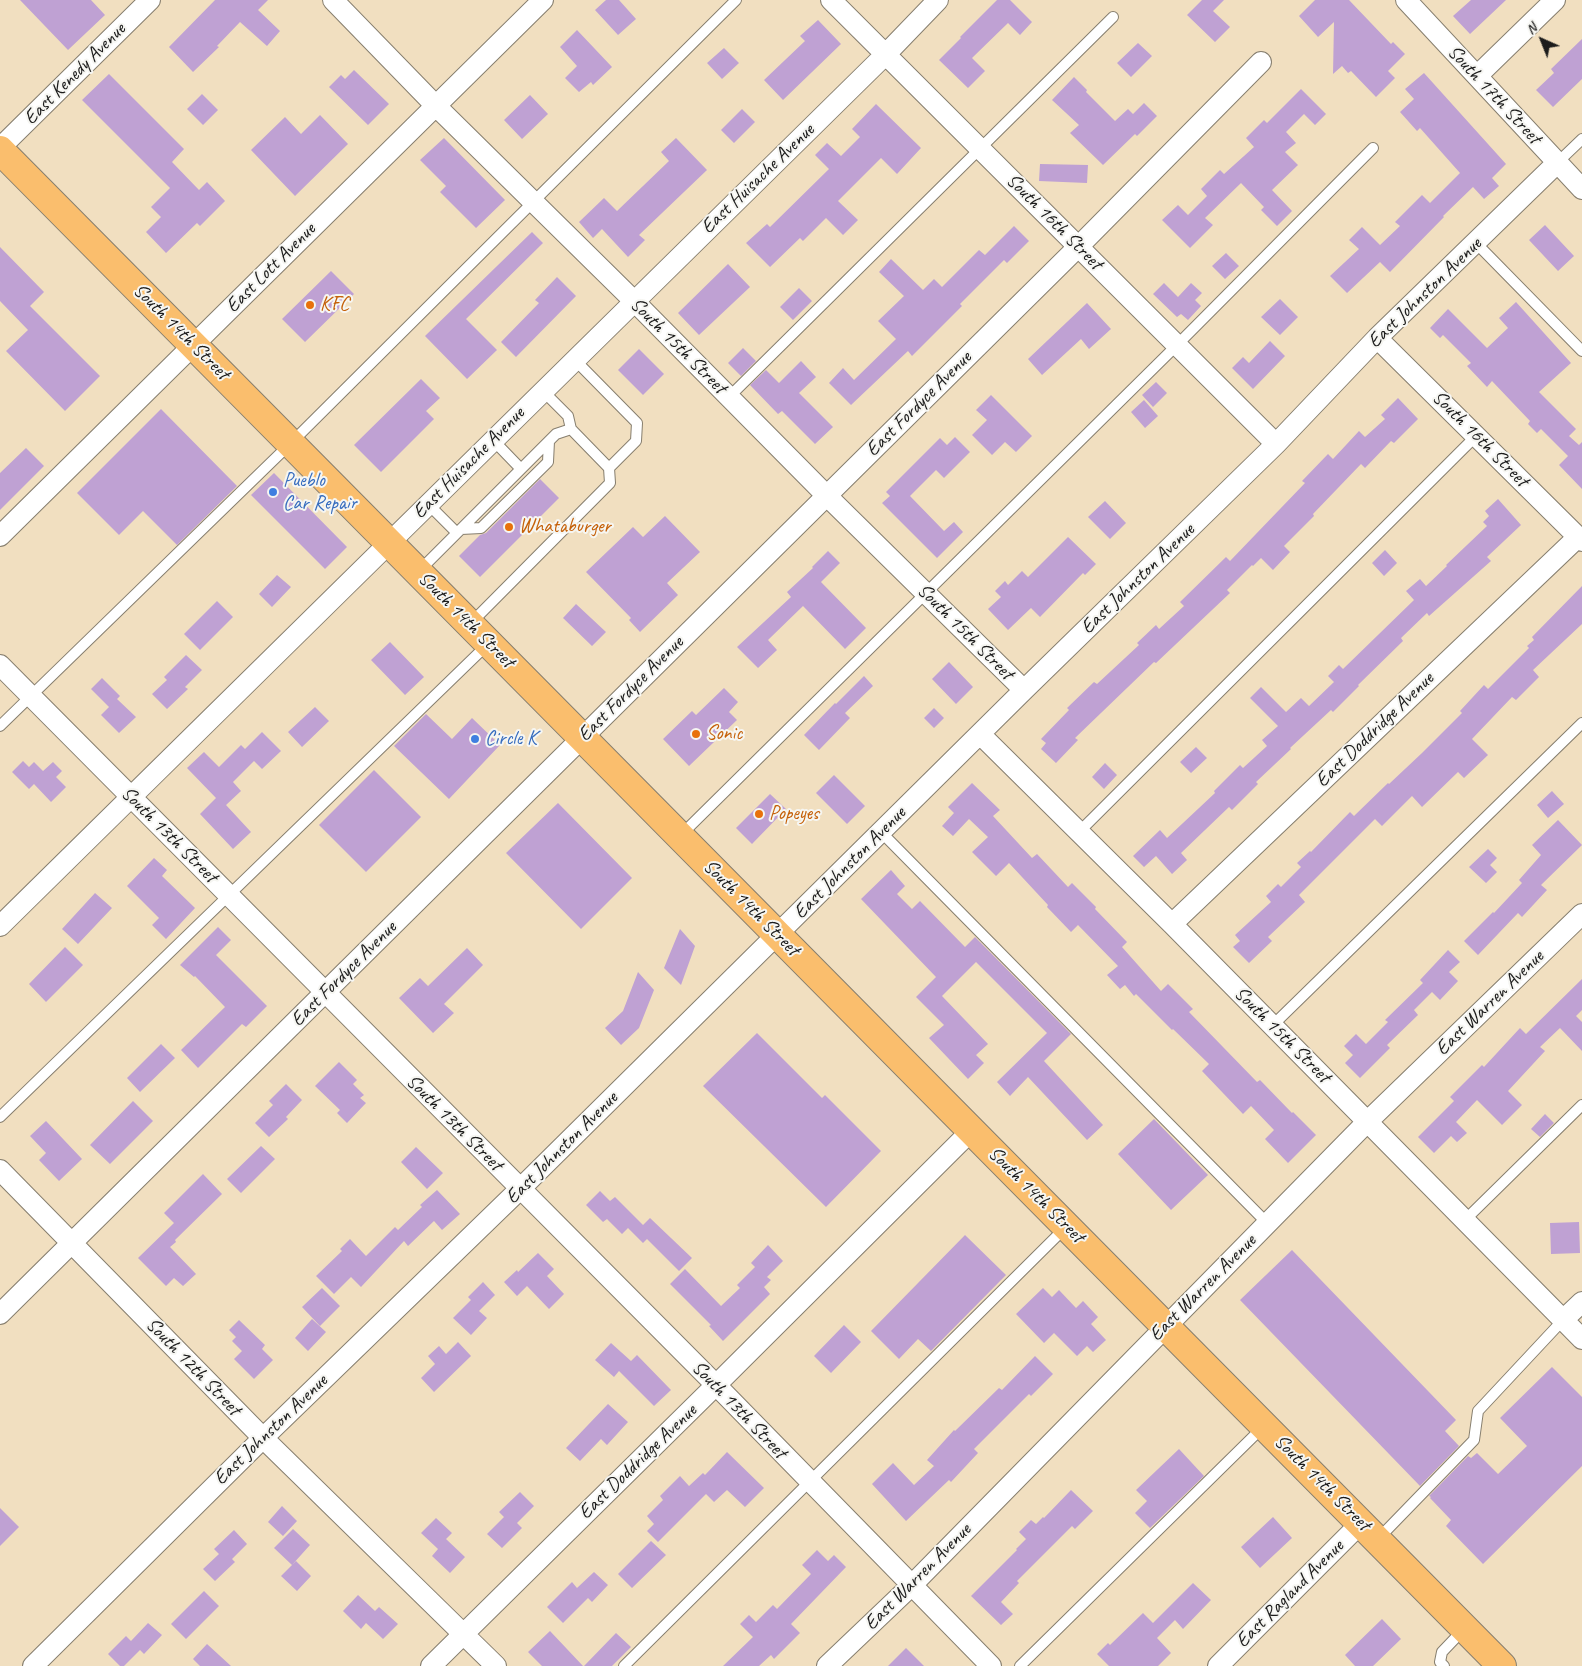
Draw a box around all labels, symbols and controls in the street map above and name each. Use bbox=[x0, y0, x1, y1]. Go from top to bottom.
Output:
north arrow bbox=[1517, 15, 1567, 65]
street label: East Kenedy Avenue bbox=[19, 18, 131, 130]
text: N bbox=[1522, 20, 1540, 38]
street label: South 17th Street bbox=[1442, 41, 1546, 149]
street label: East Huisache Avenue bbox=[696, 119, 820, 239]
street label: South 16th Street bbox=[1001, 169, 1107, 275]
street label: East Lott Avenue bbox=[221, 218, 321, 318]
street label: East Johnston Avenue bbox=[1363, 233, 1487, 353]
street label: South 14th Street bbox=[128, 279, 234, 385]
place label: KFC bbox=[320, 293, 349, 317]
street label: South 15th Street bbox=[625, 293, 731, 399]
marker: KFC bbox=[304, 299, 316, 311]
street label: East Fordyce Avenue bbox=[861, 346, 977, 462]
street label: South 16th Street bbox=[1427, 386, 1533, 492]
street label: East Huisache Avenue bbox=[408, 402, 530, 524]
place label: Pueblo Car Repair bbox=[283, 469, 357, 516]
marker: Pueblo Car Repair bbox=[267, 486, 279, 498]
place label: Whataburger bbox=[519, 515, 611, 539]
street label: East Johnston Avenue bbox=[1076, 519, 1200, 639]
marker: Whataburger bbox=[503, 521, 515, 533]
street label: South 14th Street bbox=[413, 567, 519, 673]
street label: South 15th Street bbox=[912, 579, 1018, 685]
street label: East Fordyce Avenue bbox=[573, 631, 689, 747]
street label: East Doddridge Avenue bbox=[1311, 667, 1439, 793]
place label: Sonic bbox=[706, 722, 742, 746]
place label: Circle K bbox=[485, 727, 537, 751]
marker: Sonic bbox=[690, 728, 702, 740]
marker: Circle K bbox=[469, 733, 481, 745]
street label: South 13th Street bbox=[116, 782, 222, 888]
place label: Popeyes bbox=[769, 802, 819, 826]
street label: East Johnston Avenue bbox=[789, 802, 911, 924]
marker: Popeyes bbox=[753, 808, 765, 820]
street label: South 14th Street bbox=[698, 855, 804, 961]
street label: East Fordyce Avenue bbox=[286, 916, 402, 1032]
street label: East Warren Avenue bbox=[1431, 945, 1549, 1061]
street label: South 15th Street bbox=[1229, 982, 1335, 1088]
street label: South 13th Street bbox=[401, 1070, 507, 1176]
street label: East Johnston Avenue bbox=[501, 1087, 623, 1209]
street label: South 14th Street bbox=[983, 1142, 1089, 1248]
street label: East Warren Avenue bbox=[1145, 1230, 1261, 1346]
street label: South 12th Street bbox=[140, 1313, 246, 1421]
street label: South 13th Street bbox=[686, 1356, 792, 1464]
street label: East Johnston Avenue bbox=[209, 1370, 333, 1490]
street label: East Doddridge Avenue bbox=[574, 1399, 702, 1525]
street label: South 14th Street bbox=[1269, 1430, 1375, 1536]
street label: East Warren Avenue bbox=[860, 1519, 976, 1635]
street label: East Ragland Avenue bbox=[1231, 1535, 1349, 1653]

